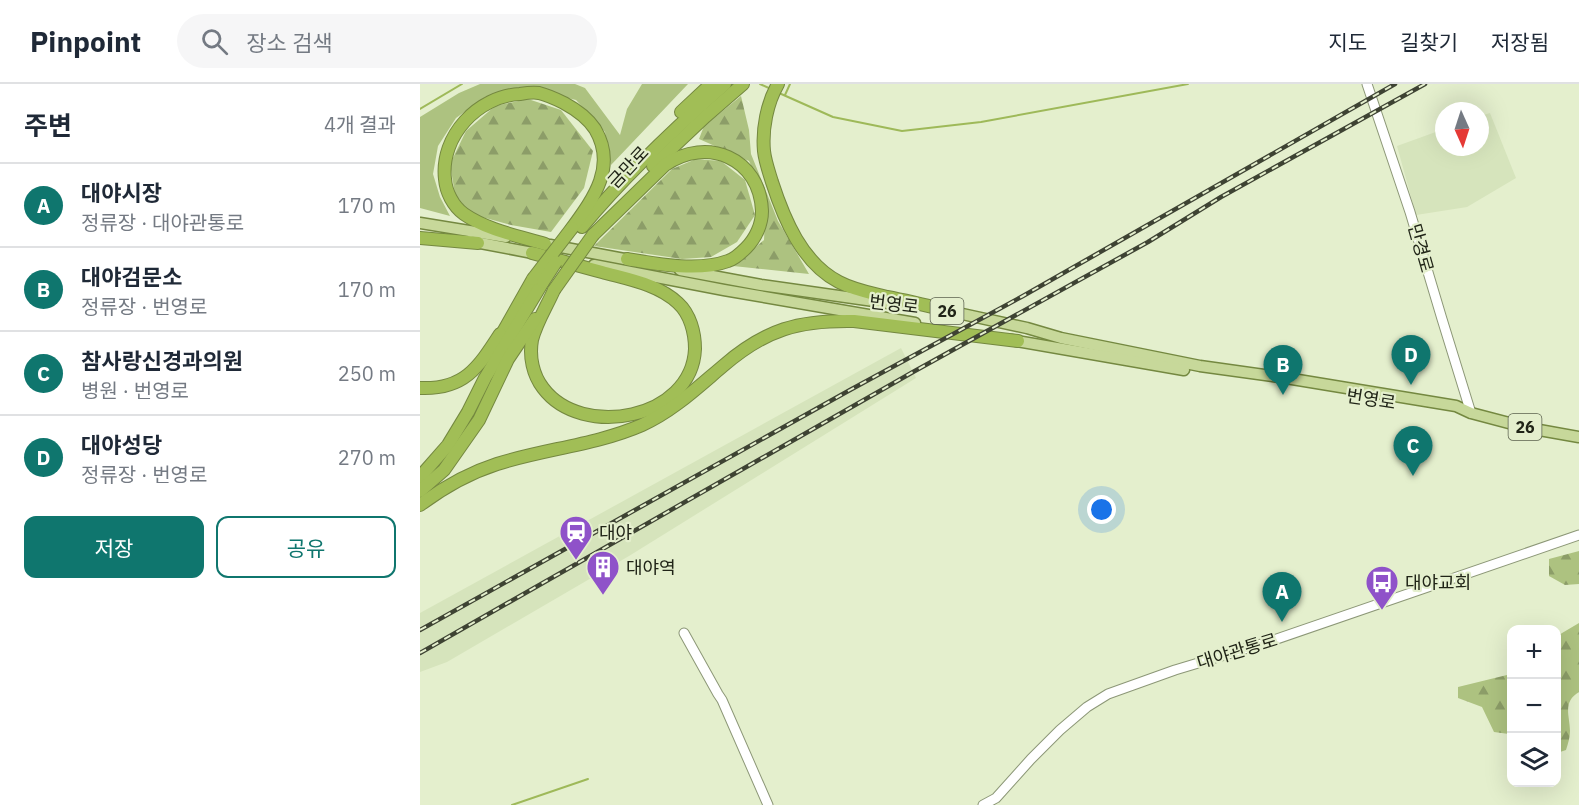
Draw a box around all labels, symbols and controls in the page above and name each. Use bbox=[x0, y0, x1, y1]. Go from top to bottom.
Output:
search box bbox=[177, 14, 597, 68]
text: Pinpoint bbox=[30, 23, 141, 60]
icon: search bbox=[198, 25, 231, 58]
text: 장소 검색 bbox=[246, 28, 332, 57]
text: 지도 bbox=[1328, 28, 1367, 56]
text: 길찾기 bbox=[1400, 28, 1458, 56]
text: 저장됨 bbox=[1491, 28, 1549, 56]
north arrow bbox=[1435, 102, 1489, 156]
text: 주변 bbox=[24, 108, 72, 142]
text: 4개 결과 bbox=[324, 111, 396, 138]
street label: 금만로 bbox=[603, 141, 653, 193]
text: 대야시장 bbox=[81, 178, 162, 207]
text: A bbox=[37, 192, 50, 219]
text: 170 m bbox=[338, 192, 396, 219]
text: 정류장 · 대야관통로 bbox=[81, 209, 244, 236]
street label: 만경로 bbox=[1403, 221, 1439, 275]
text: 대야검문소 bbox=[81, 262, 182, 291]
text: B bbox=[37, 276, 50, 303]
text: 170 m bbox=[338, 276, 396, 303]
street label: 번영로 bbox=[868, 290, 920, 318]
text: 정류장 · 번영로 bbox=[81, 293, 207, 320]
road number: 26 bbox=[930, 298, 964, 324]
pin: D bbox=[1392, 336, 1430, 385]
text: 참사랑신경과의원 bbox=[81, 346, 243, 375]
pin: B bbox=[1264, 346, 1302, 395]
text: C bbox=[37, 360, 50, 387]
text: 250 m bbox=[338, 360, 396, 387]
text: 병원 · 번영로 bbox=[81, 377, 189, 404]
street label: 번영로 bbox=[1345, 384, 1397, 414]
road number: 26 bbox=[1508, 414, 1542, 440]
pin: C bbox=[1394, 426, 1432, 476]
text: 대야성당 bbox=[81, 430, 162, 459]
text: D bbox=[37, 444, 50, 471]
text: 270 m bbox=[338, 444, 396, 471]
text: 정류장 · 번영로 bbox=[81, 461, 207, 488]
your location bbox=[1087, 495, 1116, 524]
station icon: 대야 bbox=[558, 514, 594, 561]
button: 저장 bbox=[24, 516, 204, 578]
button: 공유 bbox=[216, 516, 396, 578]
place label: 대야 bbox=[599, 521, 632, 544]
building icon: 대야역 bbox=[585, 549, 621, 596]
place label: 대야역 bbox=[626, 556, 676, 579]
bus stop icon: 대야교회 bbox=[1364, 564, 1400, 611]
place label: 대야교회 bbox=[1405, 571, 1471, 594]
pin: A bbox=[1262, 572, 1302, 622]
map controls bbox=[1507, 625, 1561, 787]
button: + bbox=[1507, 625, 1561, 679]
street label: 대야관통로 bbox=[1194, 628, 1280, 674]
button: − bbox=[1507, 679, 1561, 733]
button: layers bbox=[1507, 733, 1561, 787]

